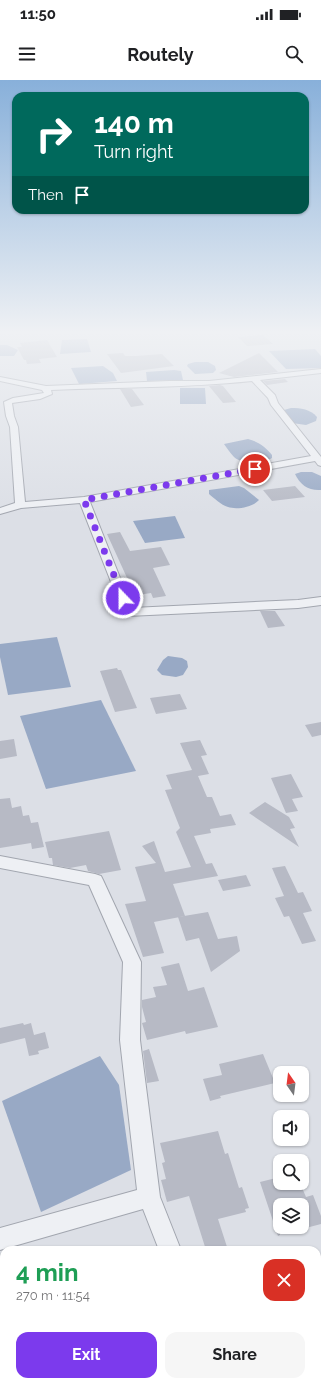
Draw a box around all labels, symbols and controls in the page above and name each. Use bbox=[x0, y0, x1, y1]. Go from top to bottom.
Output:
text: 11:50 bbox=[20, 5, 56, 23]
icon: menu bbox=[16, 43, 38, 65]
icon: search bbox=[283, 43, 305, 65]
text: Routely bbox=[127, 44, 194, 65]
text: 140 m bbox=[94, 107, 174, 140]
icon: right bbox=[28, 108, 80, 160]
text: Turn right bbox=[94, 141, 173, 162]
icon: arrive bbox=[71, 184, 93, 206]
text: Then bbox=[28, 186, 63, 204]
pin bbox=[238, 452, 272, 486]
icon: arrive bbox=[244, 458, 266, 480]
position arrow bbox=[102, 577, 144, 619]
north arrow bbox=[273, 1066, 309, 1102]
map controls bbox=[273, 1066, 309, 1234]
button: sound bbox=[273, 1110, 309, 1146]
button: search bbox=[273, 1154, 309, 1190]
button: layers bbox=[273, 1198, 309, 1234]
text: 4 min bbox=[16, 1258, 78, 1287]
button: close bbox=[263, 1259, 305, 1301]
text: 270 m · 11:54 bbox=[16, 1288, 90, 1303]
button: Exit bbox=[16, 1332, 157, 1378]
button: Share bbox=[165, 1332, 305, 1378]

